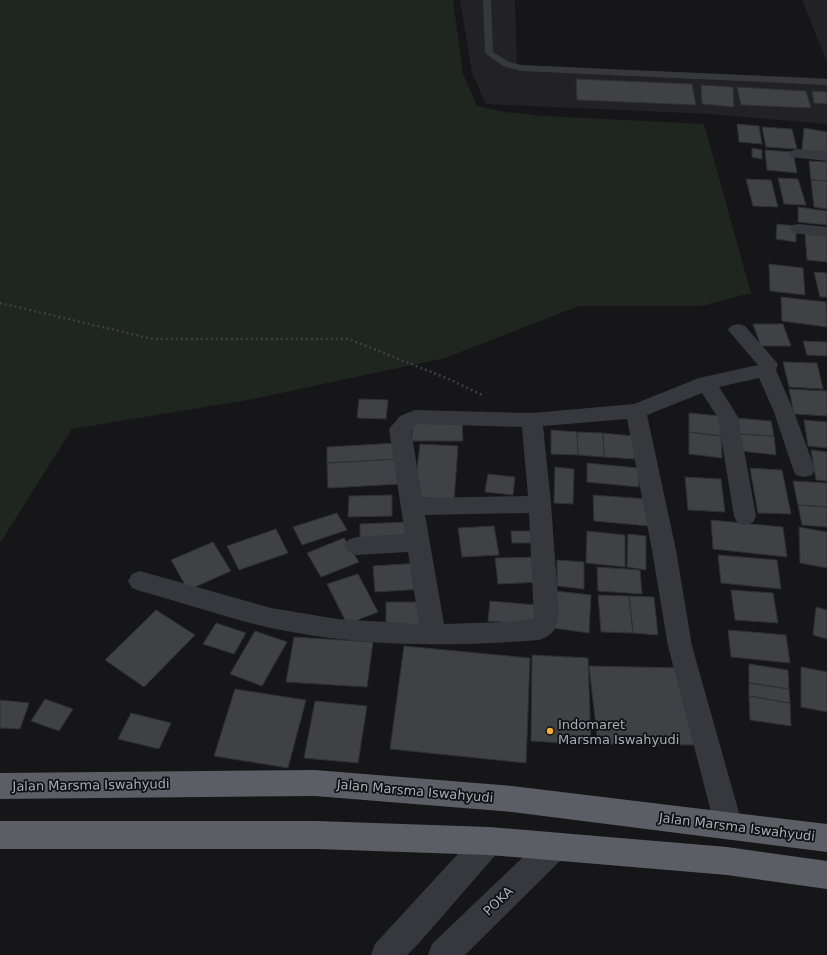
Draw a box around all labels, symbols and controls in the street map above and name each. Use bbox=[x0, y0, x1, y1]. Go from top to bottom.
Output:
place label: Indomaret Marsma Iswahyudi bbox=[558, 717, 679, 747]
marker: Indomaret Marsma Iswahyudi bbox=[545, 726, 555, 736]
street label: Jalan Marsma Iswahyudi bbox=[11, 776, 170, 794]
street label: Jalan Marsma Iswahyudi bbox=[335, 777, 494, 805]
street label: Jalan Marsma Iswahyudi bbox=[657, 810, 816, 844]
street label: POKA bbox=[480, 883, 516, 919]

